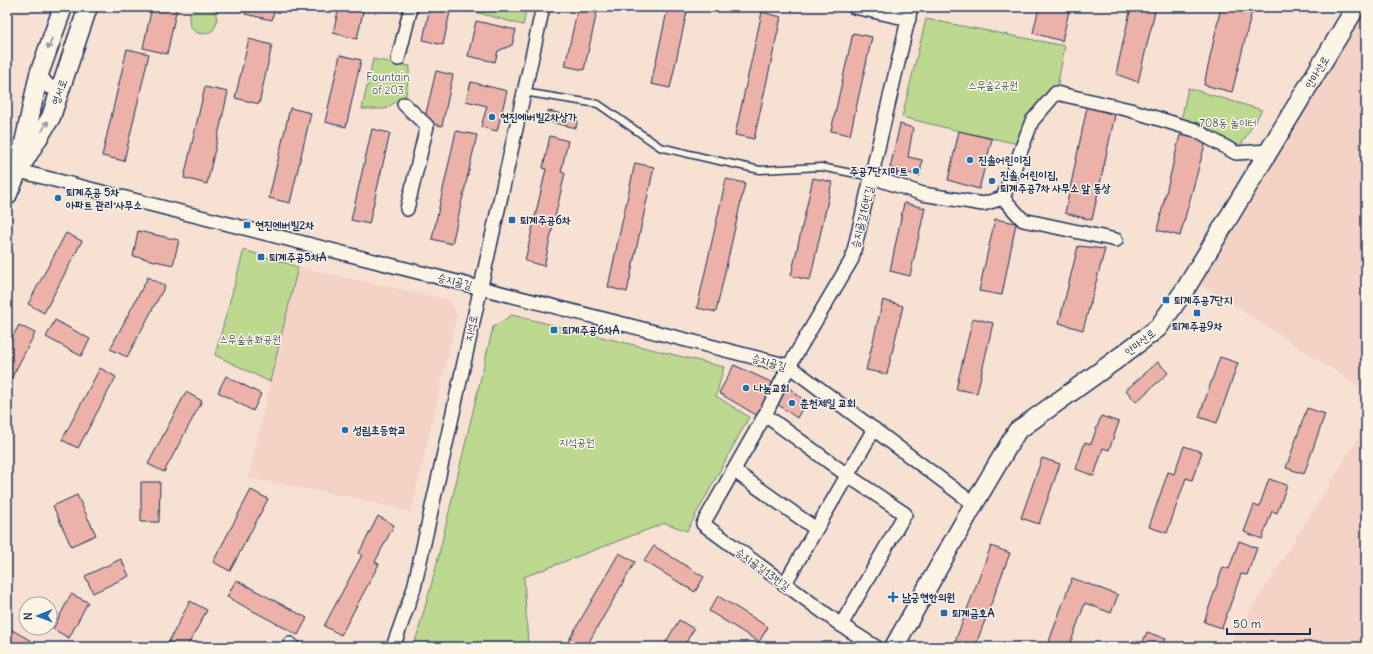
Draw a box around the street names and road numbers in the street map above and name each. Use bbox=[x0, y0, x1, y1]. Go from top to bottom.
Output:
street label: 안마산로 bbox=[1302, 53, 1332, 91]
street label: 영서로 bbox=[48, 77, 70, 107]
street label: 승지골길16번길 bbox=[847, 184, 877, 250]
street label: 승지골길 bbox=[436, 270, 474, 292]
street label: 지석로 bbox=[461, 313, 481, 342]
street label: 안마산로 bbox=[1122, 325, 1158, 358]
street label: 승지골길 bbox=[750, 350, 788, 374]
street label: 승지골길13번길 bbox=[733, 545, 793, 593]

